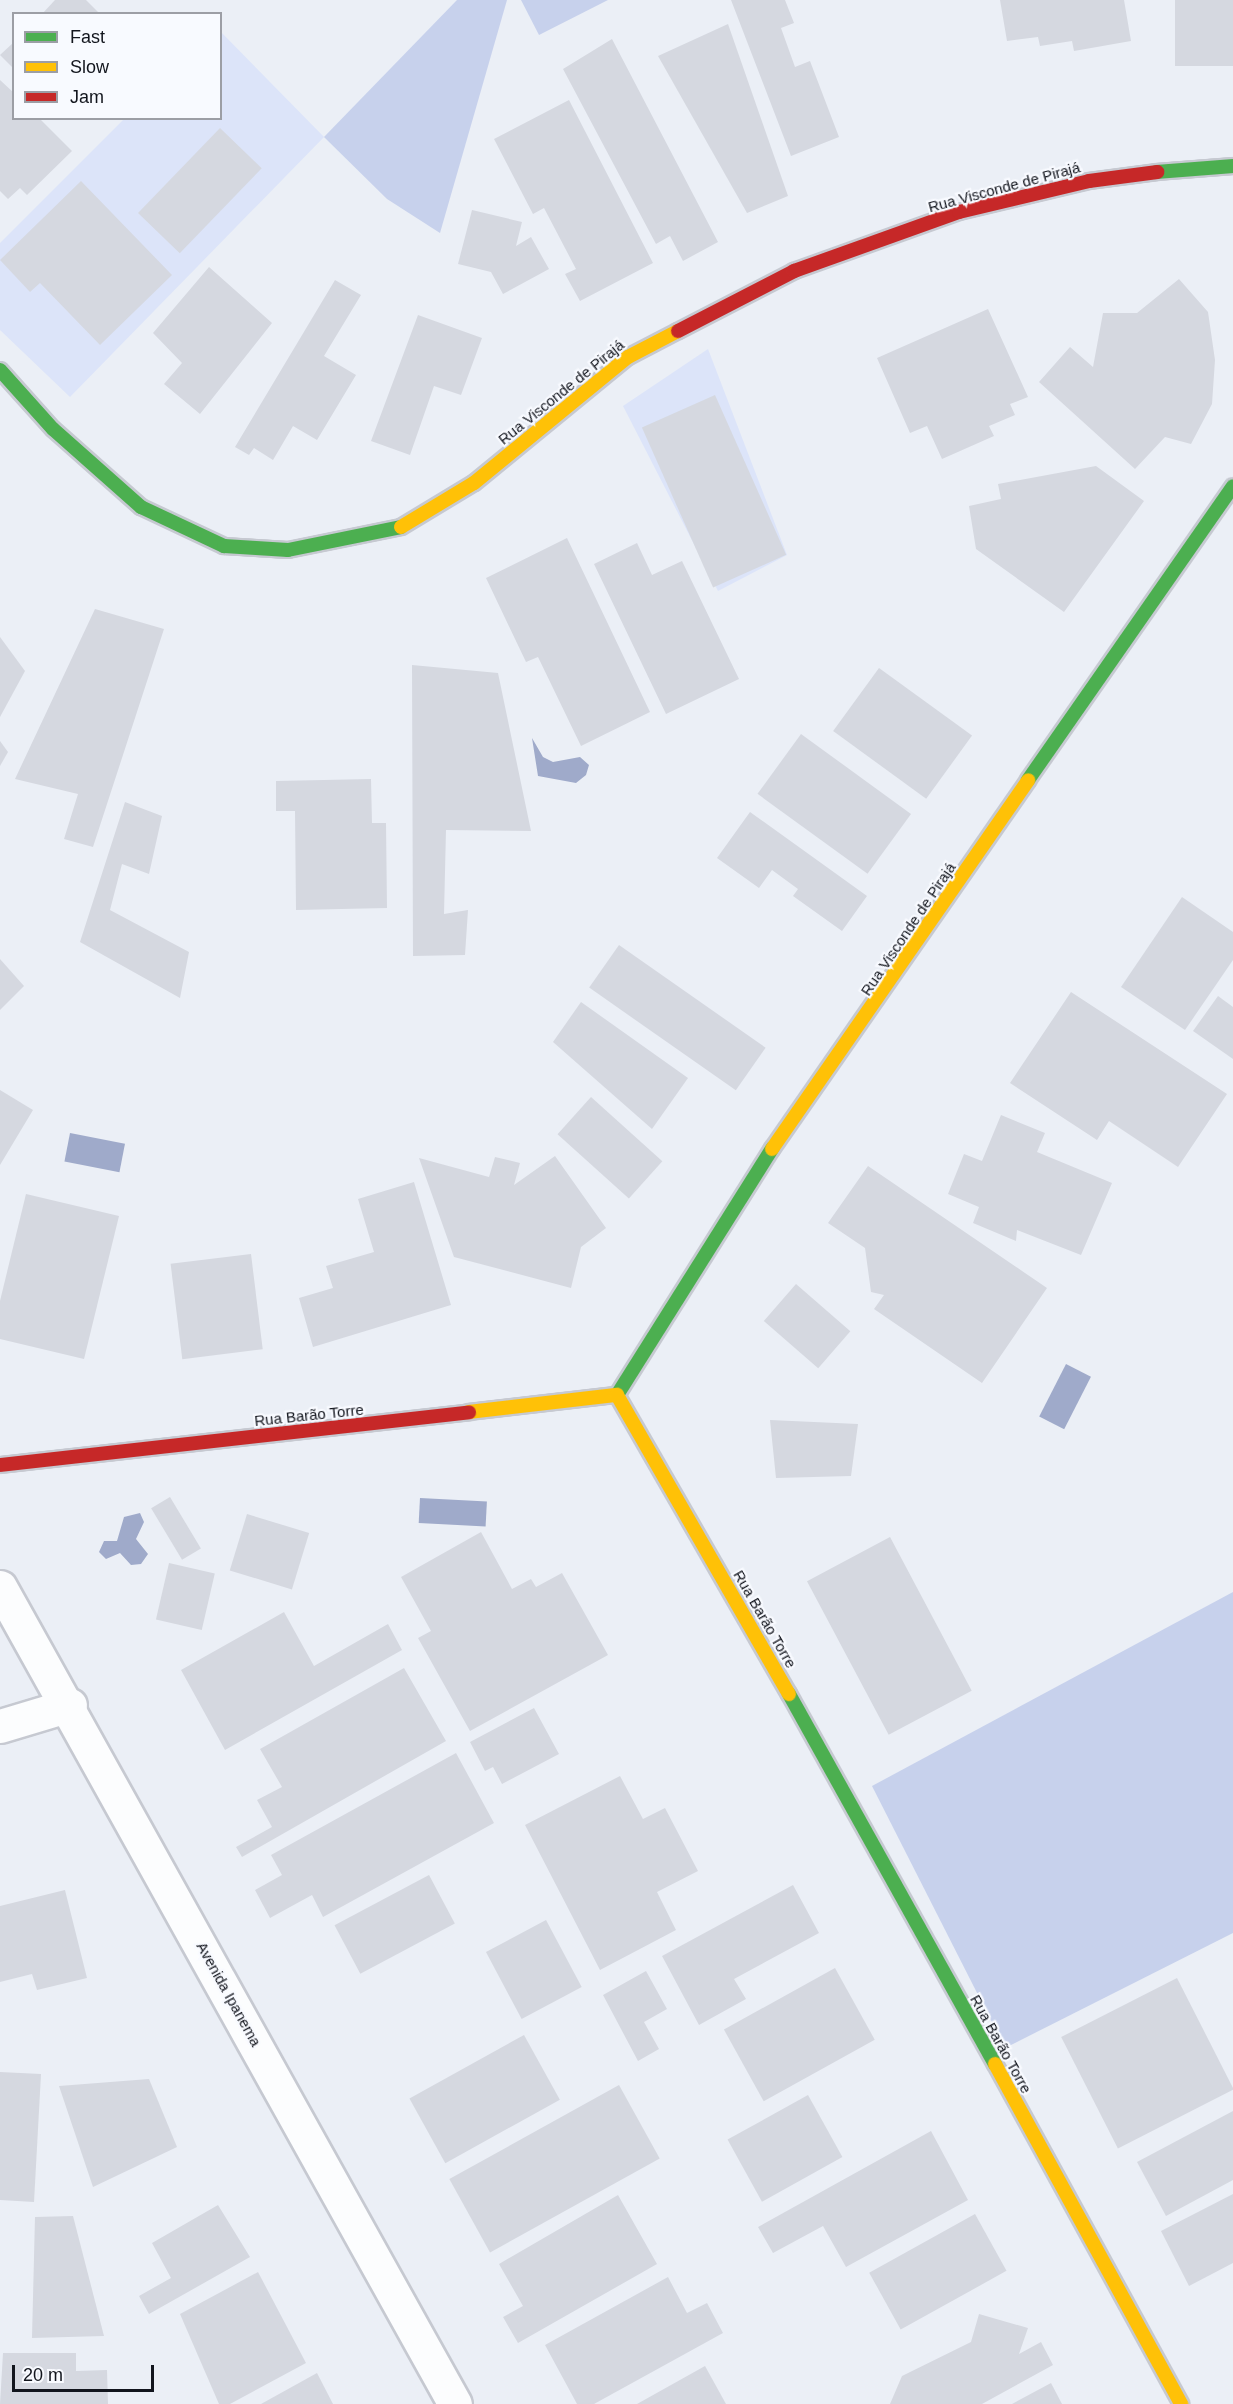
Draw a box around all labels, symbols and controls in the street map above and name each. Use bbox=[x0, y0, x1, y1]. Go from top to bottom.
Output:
legend bbox=[12, 12, 222, 120]
text: Fast bbox=[70, 27, 105, 47]
text: Slow bbox=[70, 57, 109, 77]
text: Jam bbox=[70, 87, 104, 107]
street label: Rua Visconde de Pirajá bbox=[926, 158, 1082, 216]
street label: Rua Visconde de Pirajá bbox=[495, 336, 627, 448]
street label: Rua Visconde de Pirajá bbox=[857, 859, 959, 999]
street label: Rua Barão Torre bbox=[253, 1400, 365, 1430]
street label: Rua Barão Torre bbox=[730, 1567, 800, 1671]
street label: Avenida Ipanema bbox=[193, 1939, 265, 2049]
street label: Rua Barão Torre bbox=[966, 1992, 1036, 2096]
scale bar bbox=[15, 2353, 158, 2391]
text: 20 m bbox=[23, 2365, 63, 2385]

